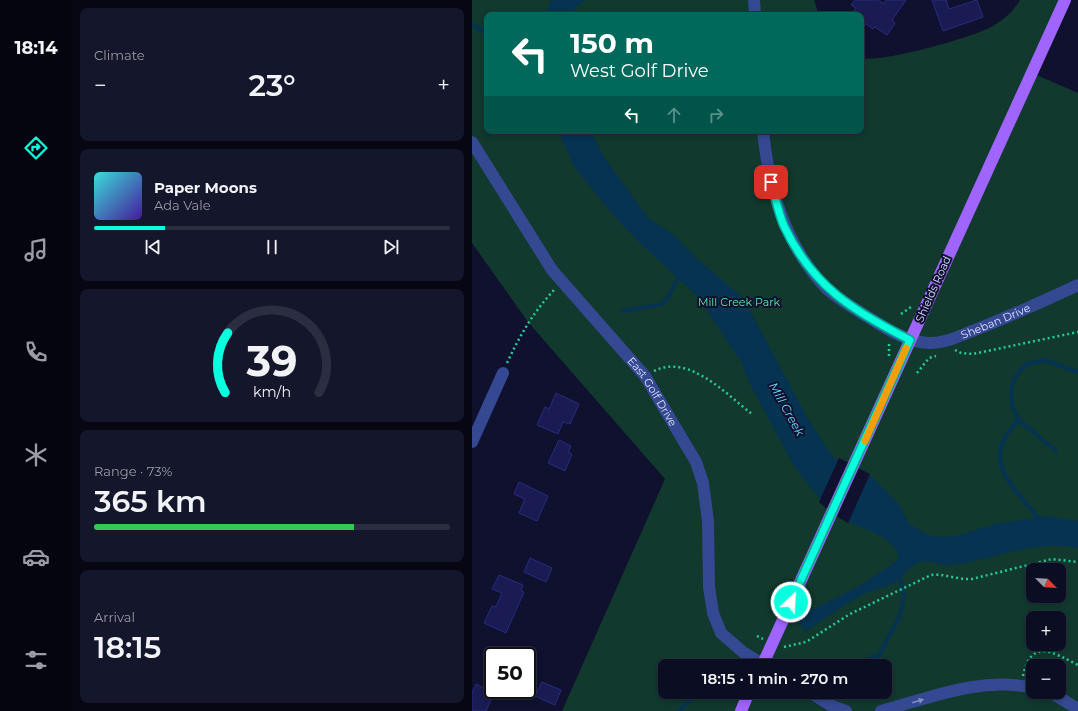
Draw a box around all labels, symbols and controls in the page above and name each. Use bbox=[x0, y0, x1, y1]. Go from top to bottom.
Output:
text: 150 m bbox=[570, 26, 654, 60]
icon: left bbox=[504, 28, 556, 80]
text: 18:14 bbox=[14, 37, 58, 59]
text: Climate bbox=[94, 47, 145, 63]
text: West Golf Drive bbox=[570, 60, 709, 82]
text: 23° bbox=[248, 67, 296, 104]
text: − bbox=[94, 72, 107, 99]
text: + bbox=[437, 72, 450, 99]
icon: left bbox=[621, 104, 643, 126]
icon: ahead bbox=[663, 104, 685, 126]
icon: right bbox=[705, 104, 727, 126]
icon: directions bbox=[22, 134, 50, 162]
pin bbox=[754, 165, 788, 199]
icon: arrive bbox=[760, 171, 782, 193]
text: Paper Moons bbox=[154, 178, 257, 197]
text: Ada Vale bbox=[154, 197, 211, 213]
icon: music bbox=[22, 236, 50, 264]
icon: previous bbox=[142, 236, 164, 258]
icon: pause bbox=[261, 236, 283, 258]
icon: next bbox=[380, 236, 402, 258]
street label: Shields Road bbox=[912, 254, 954, 324]
park label: Mill Creek Park bbox=[698, 295, 781, 309]
street label: Sheban Drive bbox=[959, 300, 1033, 342]
text: 39 bbox=[245, 336, 298, 386]
icon: phone bbox=[22, 338, 50, 366]
street label: East Golf Drive bbox=[624, 354, 680, 429]
water label: Mill Creek bbox=[766, 379, 808, 439]
text: km/h bbox=[253, 383, 291, 401]
icon: climate bbox=[22, 441, 50, 469]
text: Range · 73% bbox=[94, 463, 172, 479]
text: 365 km bbox=[94, 483, 207, 520]
icon: car bbox=[22, 543, 50, 571]
north arrow bbox=[1026, 563, 1066, 603]
map controls bbox=[1026, 563, 1066, 699]
position arrow bbox=[770, 581, 812, 623]
text: Arrival bbox=[94, 609, 135, 625]
button: + bbox=[1026, 611, 1066, 651]
text: 18:15 bbox=[94, 629, 161, 666]
icon: filters bbox=[22, 646, 50, 674]
speed limit sign: 50 bbox=[484, 647, 536, 699]
button: − bbox=[1026, 659, 1066, 699]
text: 18:15 · 1 min · 270 m bbox=[702, 669, 848, 688]
one-way arrow bbox=[913, 698, 925, 704]

